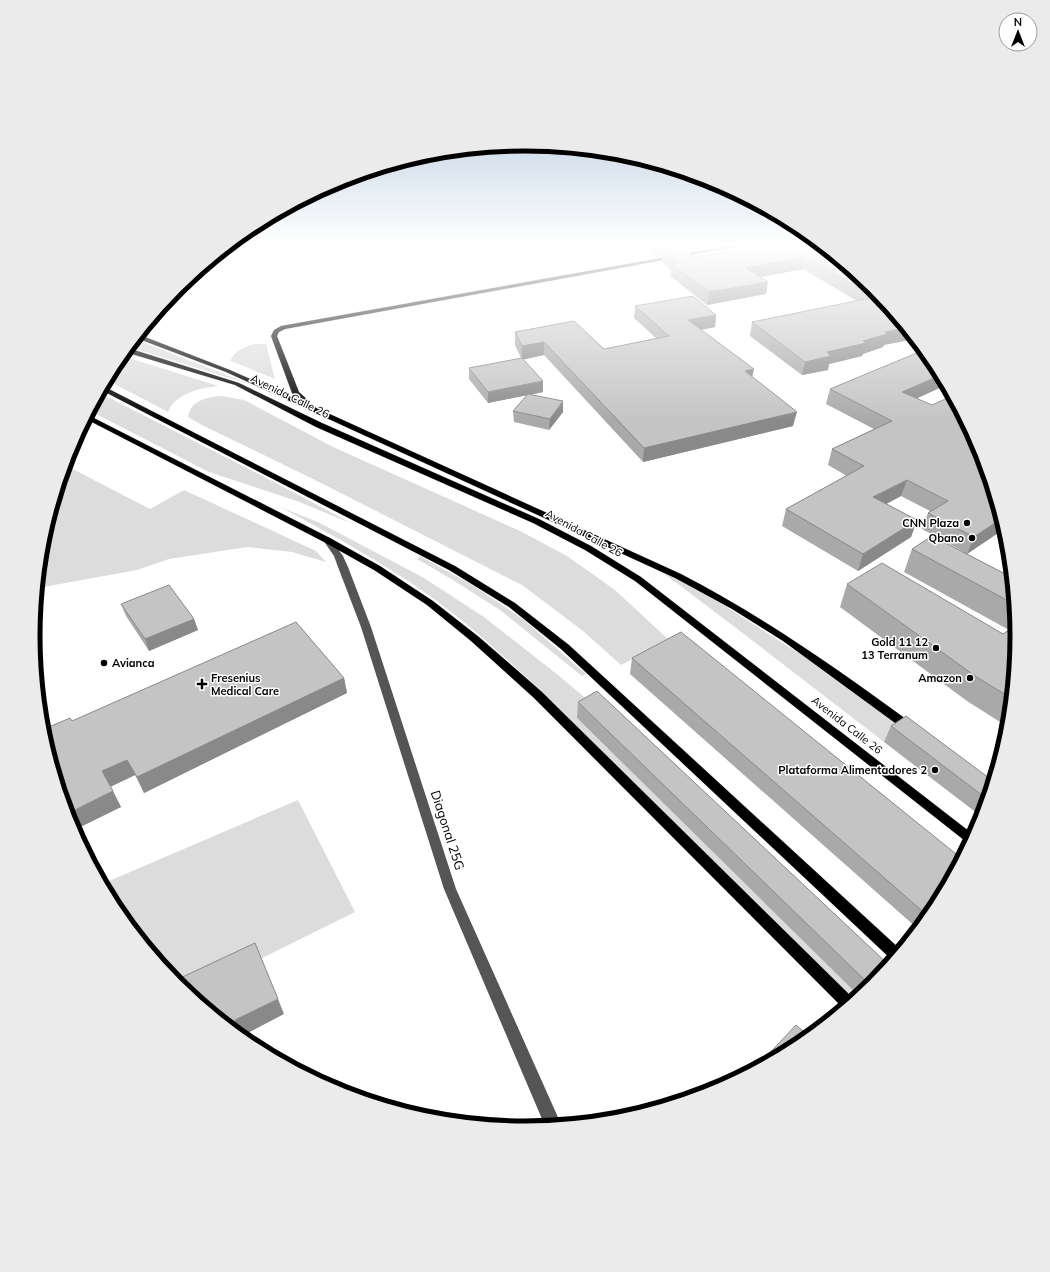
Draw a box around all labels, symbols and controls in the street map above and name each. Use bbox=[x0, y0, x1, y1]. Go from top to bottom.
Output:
north arrow bbox=[998, 12, 1038, 52]
text: N bbox=[1014, 15, 1022, 29]
street label: Avenida Calle 26 bbox=[248, 371, 332, 421]
street label: Avenida Calle 26 bbox=[543, 506, 625, 560]
place label: CNN Plaza bbox=[902, 516, 959, 530]
marker: CNN Plaza bbox=[962, 518, 972, 528]
place label: Qbano bbox=[929, 531, 964, 545]
marker: Qbano bbox=[967, 533, 977, 543]
place label: Gold 11 12 13 Terranum bbox=[861, 635, 928, 662]
marker: Gold 11 12 13 Terranum bbox=[931, 643, 941, 653]
place label: Avianca bbox=[112, 656, 155, 670]
marker: Avianca bbox=[99, 658, 109, 668]
place label: Fresenius Medical Care bbox=[211, 671, 279, 698]
place label: Amazon bbox=[918, 671, 962, 685]
marker: Amazon bbox=[965, 673, 975, 683]
marker: Fresenius Medical Care bbox=[196, 678, 208, 690]
street label: Avenida Calle 26 bbox=[809, 693, 885, 757]
place label: Plataforma Alimentadores 2 bbox=[778, 763, 927, 777]
marker: Plataforma Alimentadores 2 bbox=[930, 765, 940, 775]
street label: Diagonal 25G bbox=[428, 788, 468, 872]

